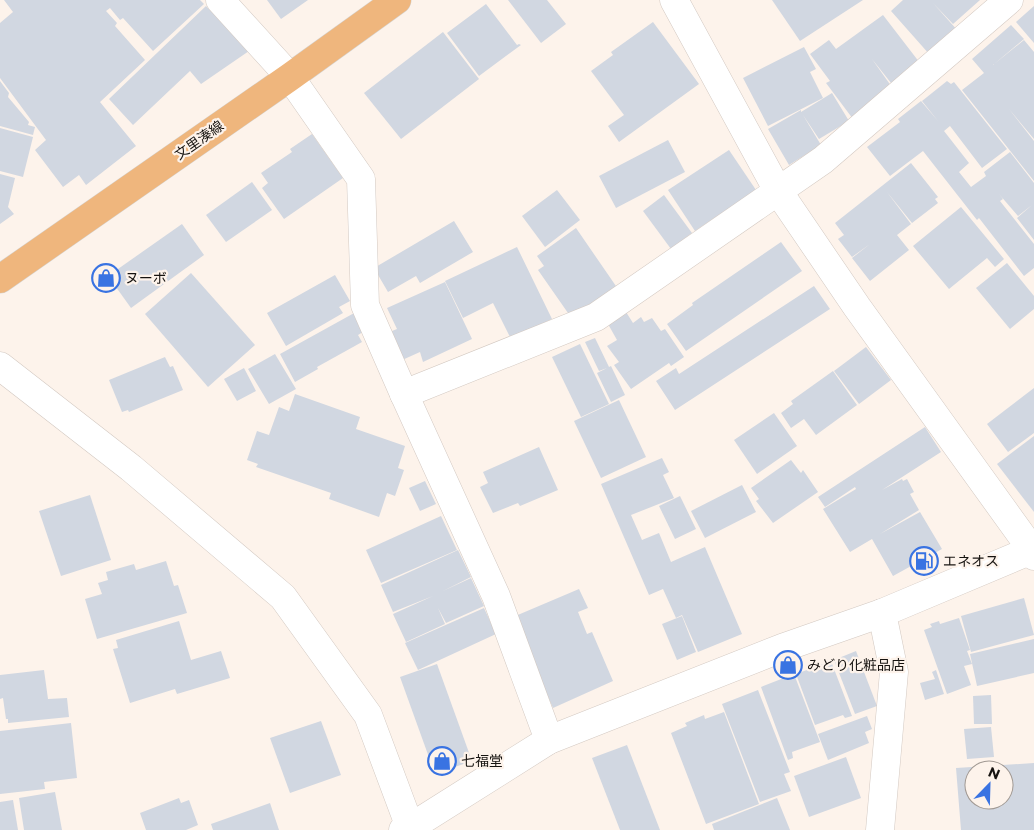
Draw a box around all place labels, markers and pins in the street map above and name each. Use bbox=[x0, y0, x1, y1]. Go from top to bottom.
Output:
shop icon: ヌーボ bbox=[91, 263, 121, 293]
place label: ヌーボ bbox=[125, 269, 167, 287]
fuel station icon: エネオス bbox=[909, 546, 939, 576]
place label: エネオス bbox=[943, 552, 999, 570]
shop icon: みどり化粧品店 bbox=[773, 650, 803, 680]
place label: みどり化粧品店 bbox=[807, 656, 905, 674]
shop icon: 七福堂 bbox=[427, 746, 457, 776]
place label: 七福堂 bbox=[461, 752, 503, 770]

